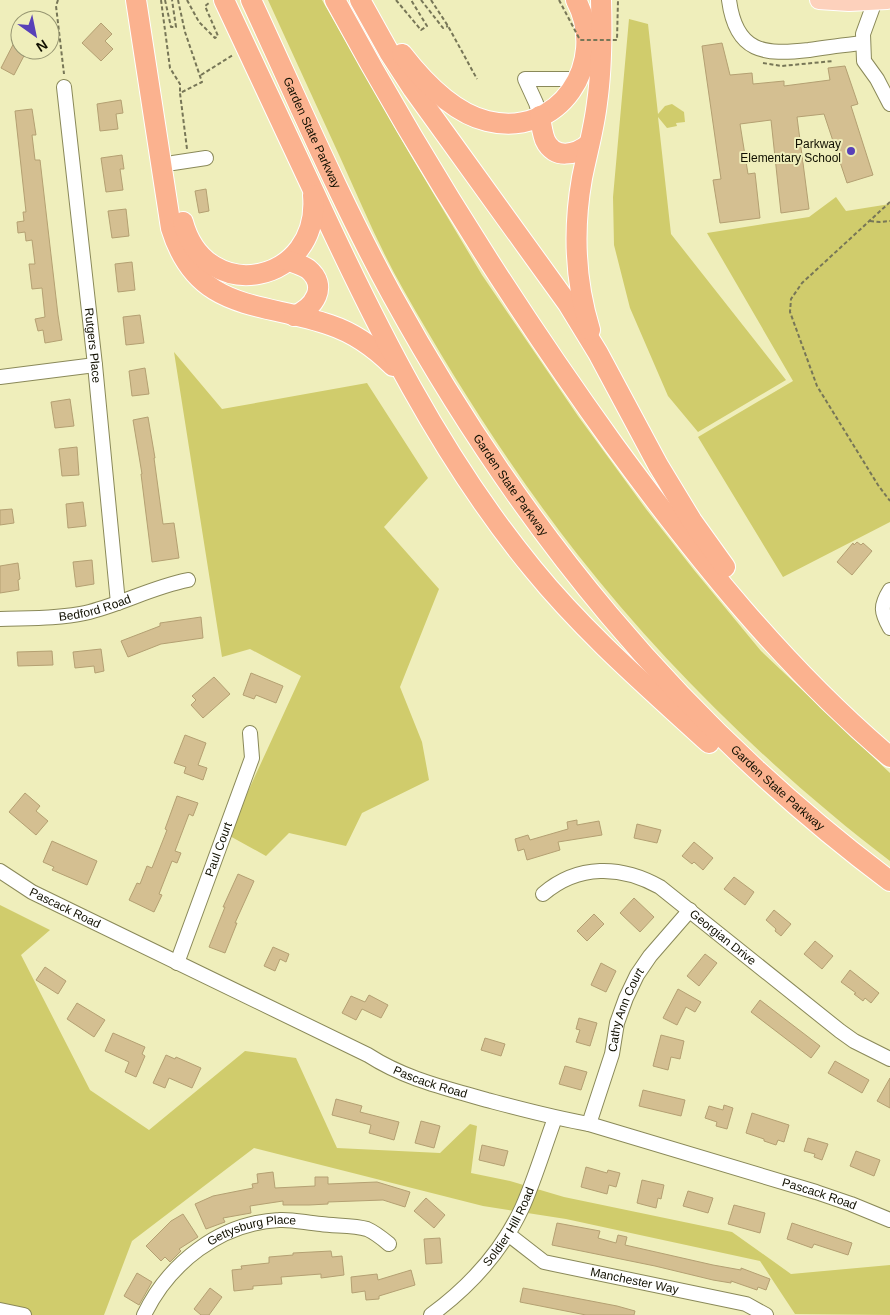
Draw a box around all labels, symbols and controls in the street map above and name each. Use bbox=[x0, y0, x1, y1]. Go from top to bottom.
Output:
north arrow bbox=[10, 10, 60, 60]
text: N bbox=[33, 36, 51, 55]
street label: Garden State Parkway bbox=[280, 75, 344, 191]
place label: Parkway Elementary School bbox=[740, 137, 841, 165]
marker: Parkway Elementary School bbox=[845, 145, 857, 157]
street label: Rutgers Place bbox=[82, 307, 104, 384]
street label: Garden State Parkway bbox=[470, 431, 551, 539]
street label: Bedford Road bbox=[58, 592, 133, 624]
street label: Garden State Parkway bbox=[728, 742, 827, 833]
street label: Paul Court bbox=[202, 820, 235, 878]
street label: Pascack Road bbox=[27, 885, 103, 931]
street label: Georgian Drive bbox=[687, 907, 759, 968]
street label: Cathy Ann Court bbox=[605, 965, 647, 1053]
street label: Pascack Road bbox=[391, 1063, 469, 1101]
street label: Pascack Road bbox=[780, 1175, 859, 1213]
street label: Soldier Hill Road bbox=[480, 1185, 537, 1269]
street label: Gettysburg Place bbox=[205, 1213, 297, 1249]
street label: Manchester Way bbox=[589, 1265, 680, 1297]

